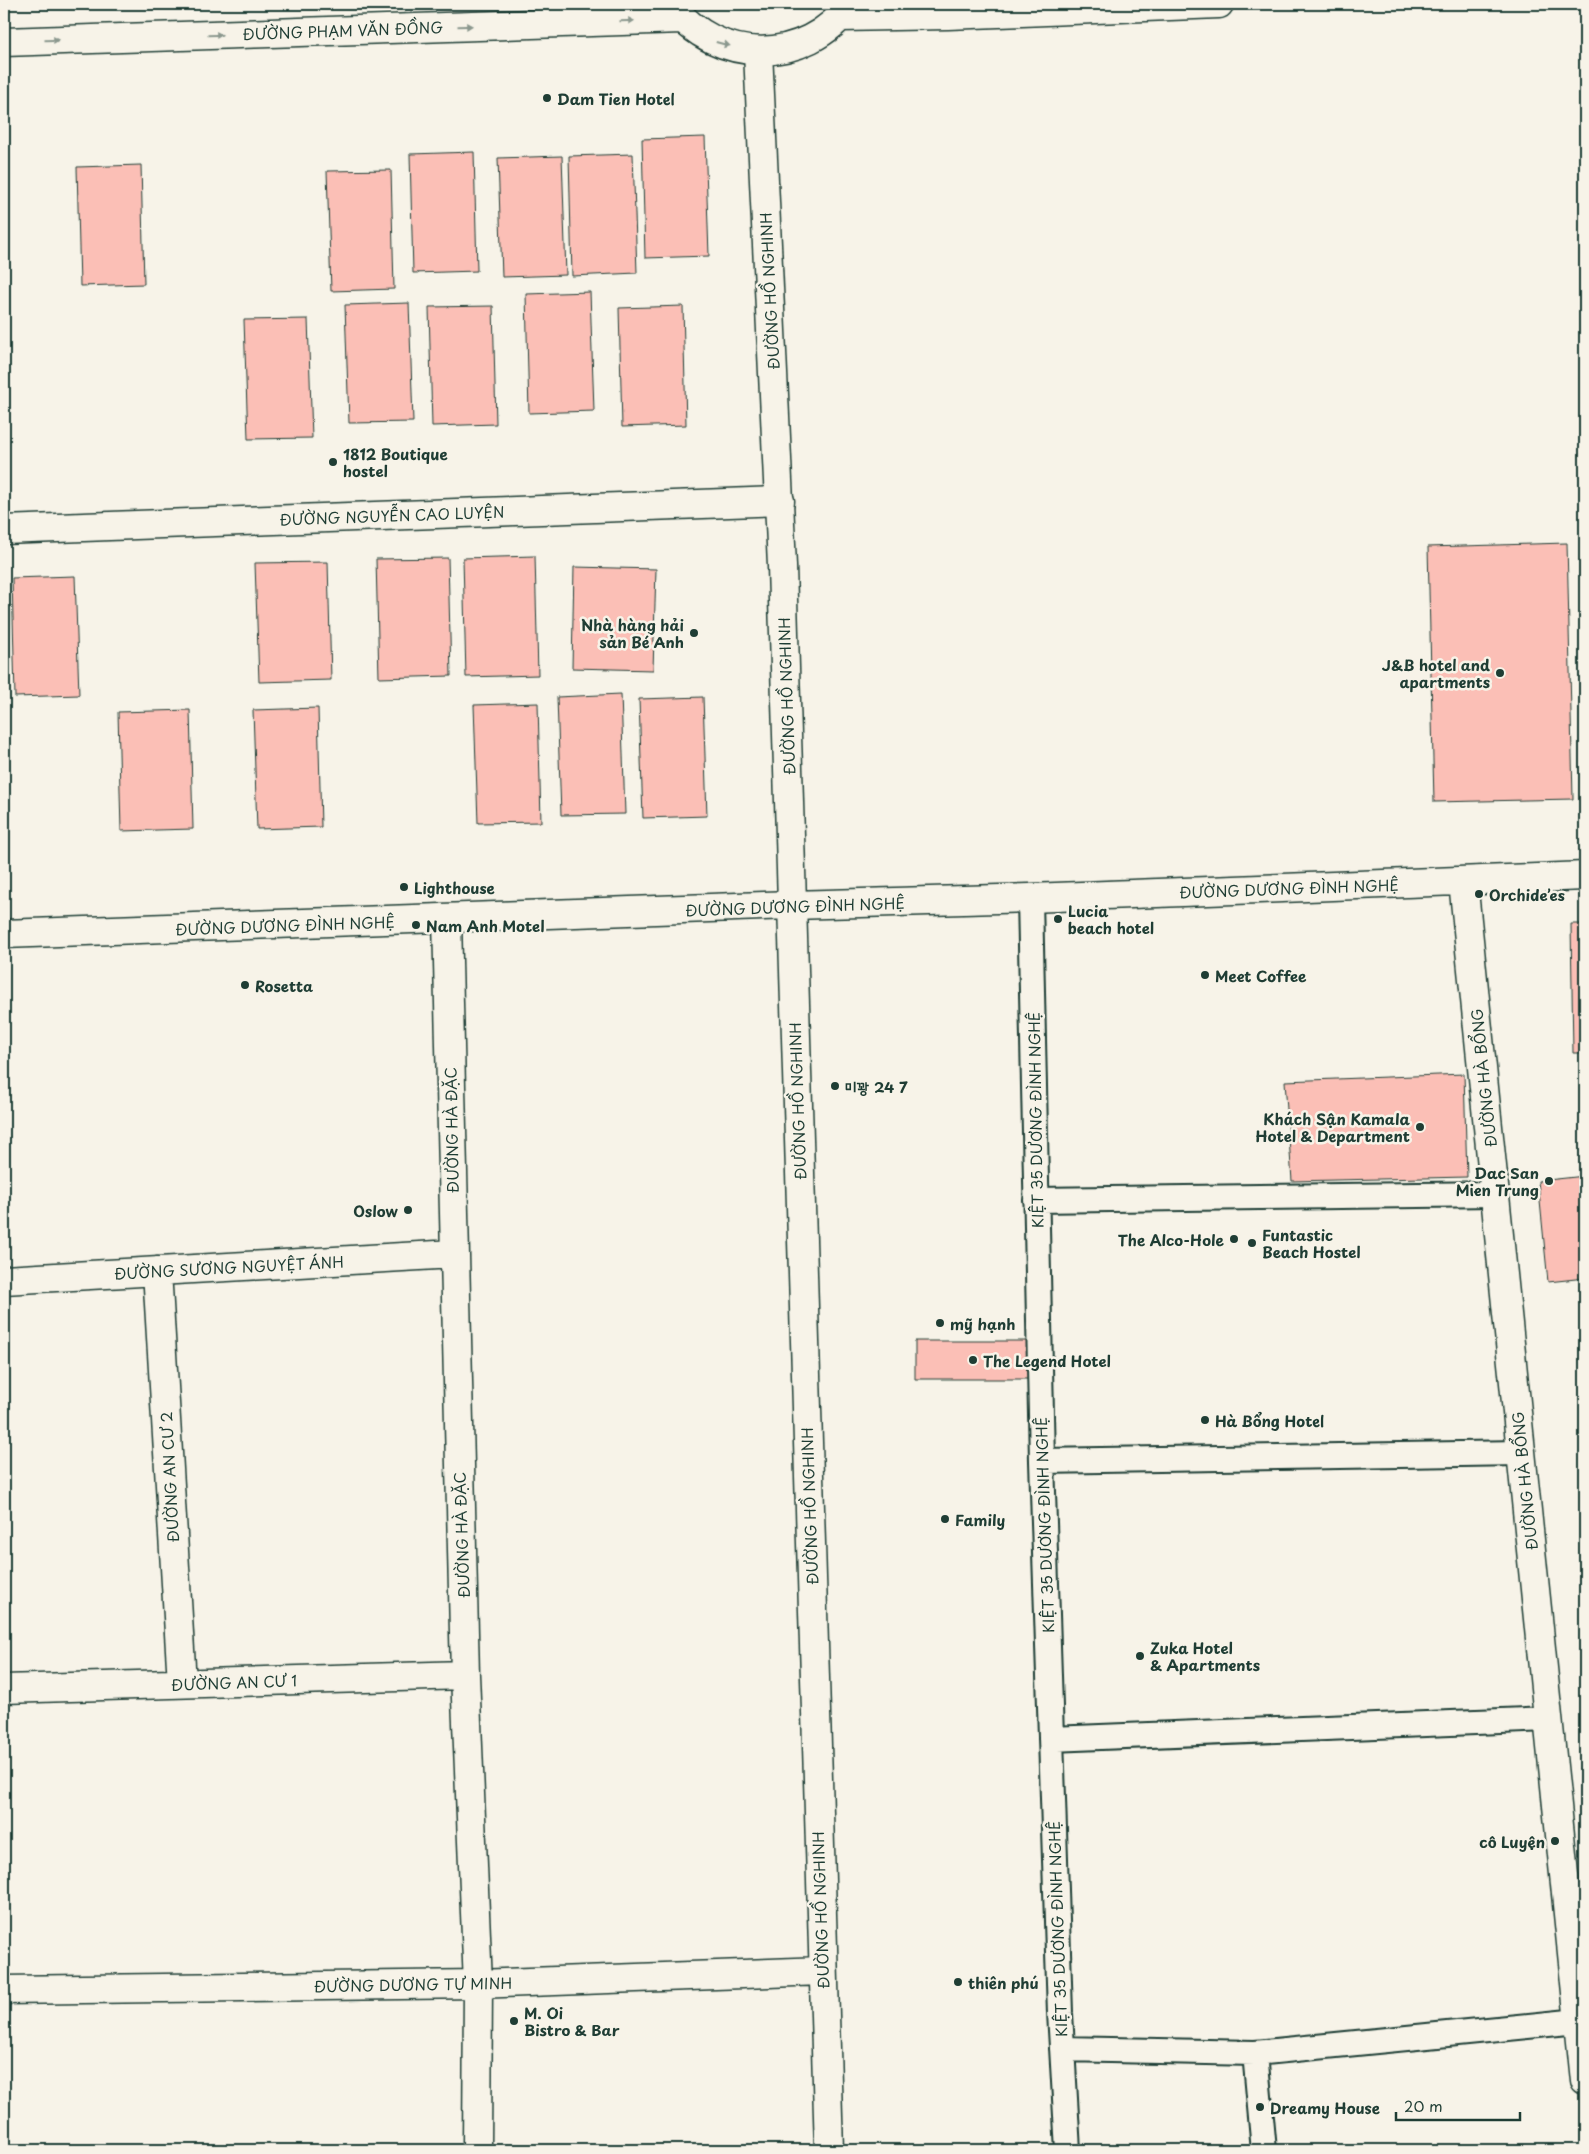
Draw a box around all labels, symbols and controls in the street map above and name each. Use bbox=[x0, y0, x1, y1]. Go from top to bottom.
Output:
street label: ĐƯỜNG PHẠM VĂN ĐỒNG bbox=[242, 15, 444, 45]
one-way arrow bbox=[619, 17, 635, 25]
one-way arrow bbox=[457, 22, 473, 30]
one-way arrow bbox=[207, 30, 223, 38]
one-way arrow bbox=[45, 36, 61, 44]
one-way arrow bbox=[716, 40, 731, 48]
place label: Dam Tien Hotel bbox=[557, 87, 675, 110]
marker: Dam Tien Hotel bbox=[541, 92, 553, 104]
street label: ĐƯỜNG HỒ NGHINH bbox=[753, 212, 785, 370]
place label: 1812 Boutique hostel bbox=[343, 442, 448, 482]
marker: 1812 Boutique hostel bbox=[327, 456, 339, 468]
street label: ĐƯỜNG NGUYỄN CAO LUYỆN bbox=[279, 499, 505, 530]
place label: Nhà hàng hải sản Bé Anh bbox=[581, 613, 684, 653]
street label: ĐƯỜNG HỒ NGHINH bbox=[772, 617, 800, 775]
marker: Nhà hàng hải sản Bé Anh bbox=[688, 627, 700, 639]
place label: J&B hotel and apartments bbox=[1382, 653, 1490, 693]
marker: J&B hotel and apartments bbox=[1494, 667, 1506, 679]
street label: ĐƯỜNG DƯƠNG ĐÌNH NGHỆ bbox=[1179, 873, 1399, 903]
place label: Lighthouse bbox=[414, 876, 495, 899]
marker: Lighthouse bbox=[398, 881, 410, 893]
place label: Orchide’es bbox=[1489, 883, 1565, 906]
marker: Orchide’es bbox=[1473, 888, 1485, 900]
street label: ĐƯỜNG DƯƠNG ĐÌNH NGHỆ bbox=[685, 891, 905, 921]
place label: Lucia beach hotel bbox=[1068, 899, 1154, 939]
street label: ĐƯỜNG DƯƠNG ĐÌNH NGHỆ bbox=[175, 910, 395, 940]
marker: Lucia beach hotel bbox=[1052, 913, 1064, 925]
place label: Nam Anh Motel bbox=[426, 914, 544, 937]
marker: Nam Anh Motel bbox=[410, 919, 422, 931]
place label: Meet Coffee bbox=[1215, 964, 1307, 987]
marker: Meet Coffee bbox=[1199, 969, 1211, 981]
place label: Rosetta bbox=[255, 974, 313, 997]
marker: Rosetta bbox=[239, 979, 251, 991]
street label: ĐƯỜNG HÀ BỔNG bbox=[1464, 1008, 1502, 1148]
street label: KIỆT 35 DƯƠNG ĐÌNH NGHỆ bbox=[1022, 1012, 1048, 1228]
street label: ĐƯỜNG HỒ NGHINH bbox=[783, 1022, 811, 1180]
street label: ĐƯỜNG HÀ ĐẶC bbox=[438, 1067, 464, 1193]
place label: 미꽝 24 7 bbox=[845, 1075, 908, 1098]
marker: 미꽝 24 7 bbox=[829, 1080, 841, 1092]
place label: Khách Sận Kamala Hotel & Department bbox=[1255, 1107, 1411, 1147]
marker: Khách Sận Kamala Hotel & Department bbox=[1414, 1121, 1426, 1133]
place label: Dac San Mien Trung bbox=[1456, 1161, 1539, 1201]
marker: Dac San Mien Trung bbox=[1543, 1175, 1555, 1187]
place label: Oslow bbox=[353, 1199, 398, 1222]
marker: Oslow bbox=[402, 1204, 414, 1216]
place label: Funtastic Beach Hostel bbox=[1262, 1223, 1361, 1263]
place label: The Alco-Hole bbox=[1118, 1228, 1225, 1251]
marker: The Alco-Hole bbox=[1228, 1233, 1240, 1245]
marker: Funtastic Beach Hostel bbox=[1246, 1237, 1258, 1249]
street label: ĐƯỜNG SƯƠNG NGUYỆT ÁNH bbox=[114, 1250, 344, 1284]
place label: mỹ hạnh bbox=[950, 1312, 1016, 1335]
marker: mỹ hạnh bbox=[934, 1317, 946, 1329]
place label: The Legend Hotel bbox=[983, 1349, 1111, 1372]
marker: The Legend Hotel bbox=[967, 1354, 979, 1366]
place label: Hà Bổng Hotel bbox=[1215, 1409, 1324, 1432]
street label: ĐƯỜNG AN CƯ 2 bbox=[154, 1411, 184, 1543]
street label: ĐƯỜNG HÀ BỔNG bbox=[1505, 1411, 1543, 1551]
marker: Hà Bổng Hotel bbox=[1199, 1414, 1211, 1426]
street label: KIỆT 35 DƯƠNG ĐÌNH NGHỆ bbox=[1029, 1417, 1059, 1633]
street label: ĐƯỜNG HỒ NGHINH bbox=[795, 1427, 823, 1585]
street label: ĐƯỜNG HÀ ĐẶC bbox=[447, 1472, 475, 1598]
place label: Family bbox=[955, 1508, 1006, 1531]
marker: Family bbox=[939, 1513, 951, 1525]
place label: Zuka Hotel & Apartments bbox=[1150, 1636, 1260, 1676]
marker: Zuka Hotel & Apartments bbox=[1134, 1650, 1146, 1662]
street label: ĐƯỜNG AN CƯ 1 bbox=[171, 1668, 297, 1696]
street label: KIỆT 35 DƯƠNG ĐÌNH NGHỆ bbox=[1042, 1821, 1072, 2037]
place label: cô Luyện bbox=[1479, 1830, 1545, 1853]
street label: ĐƯỜNG HỒ NGHINH bbox=[806, 1831, 834, 1989]
marker: cô Luyện bbox=[1549, 1835, 1561, 1847]
street label: ĐƯỜNG DƯƠNG TỰ MINH bbox=[314, 1971, 512, 1997]
place label: thiên phú bbox=[968, 1971, 1039, 1994]
marker: thiên phú bbox=[952, 1976, 964, 1988]
place label: M. Oi Bistro & Bar bbox=[524, 2001, 620, 2041]
marker: M. Oi Bistro & Bar bbox=[508, 2015, 520, 2027]
scale bar bbox=[1396, 2089, 1520, 2121]
text: 20 m bbox=[1404, 2094, 1443, 2117]
place label: Dreamy House bbox=[1270, 2096, 1380, 2119]
marker: Dreamy House bbox=[1254, 2101, 1266, 2113]

